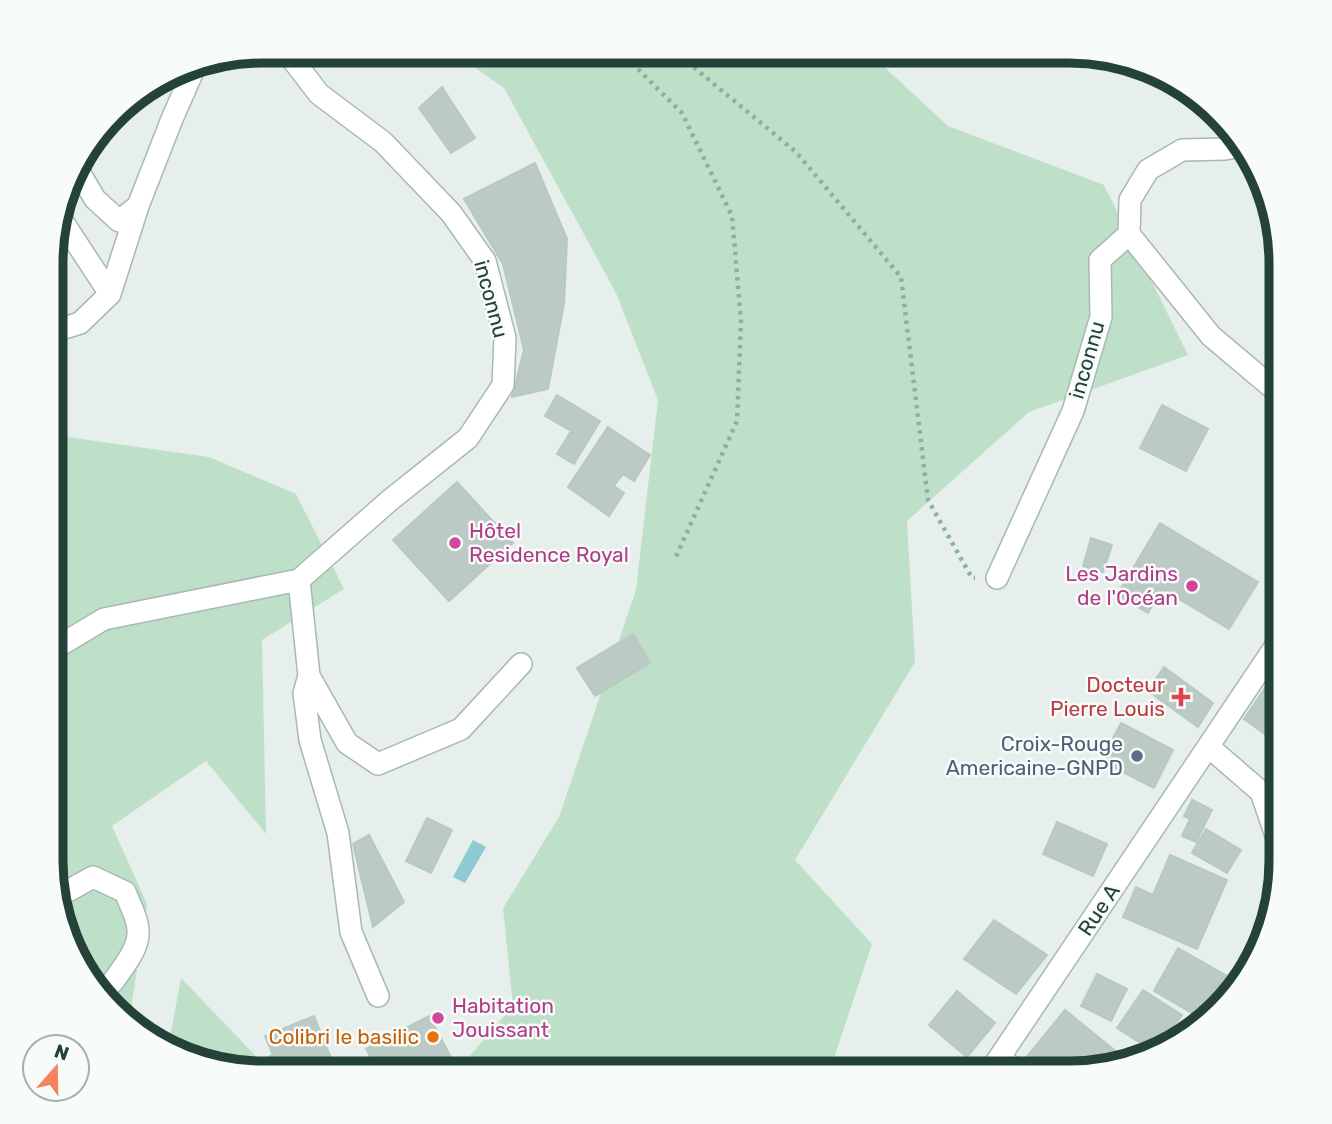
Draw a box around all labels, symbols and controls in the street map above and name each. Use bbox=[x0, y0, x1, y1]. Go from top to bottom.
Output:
street label: inconnu bbox=[469, 257, 514, 341]
street label: inconnu bbox=[1064, 318, 1110, 402]
place label: Hôtel Residence Royal bbox=[469, 518, 629, 567]
marker: Hôtel Residence Royal bbox=[447, 535, 463, 551]
place label: Les Jardins de l'Océan bbox=[1065, 561, 1178, 610]
marker: Les Jardins de l'Océan bbox=[1184, 578, 1200, 594]
place label: Docteur Pierre Louis bbox=[1050, 672, 1165, 721]
marker: Docteur Pierre Louis bbox=[1171, 687, 1191, 707]
place label: Croix-Rouge Americaine-GNPD bbox=[946, 731, 1123, 780]
marker: Croix-Rouge Americaine-GNPD bbox=[1129, 748, 1145, 764]
street label: Rue A bbox=[1072, 879, 1125, 940]
place label: Habitation Jouissant bbox=[452, 993, 554, 1042]
marker: Habitation Jouissant bbox=[430, 1010, 446, 1026]
place label: Colibri le basilic bbox=[268, 1024, 419, 1049]
marker: Colibri le basilic bbox=[425, 1029, 441, 1045]
north arrow bbox=[21, 1033, 91, 1103]
text: N bbox=[51, 1039, 72, 1066]

